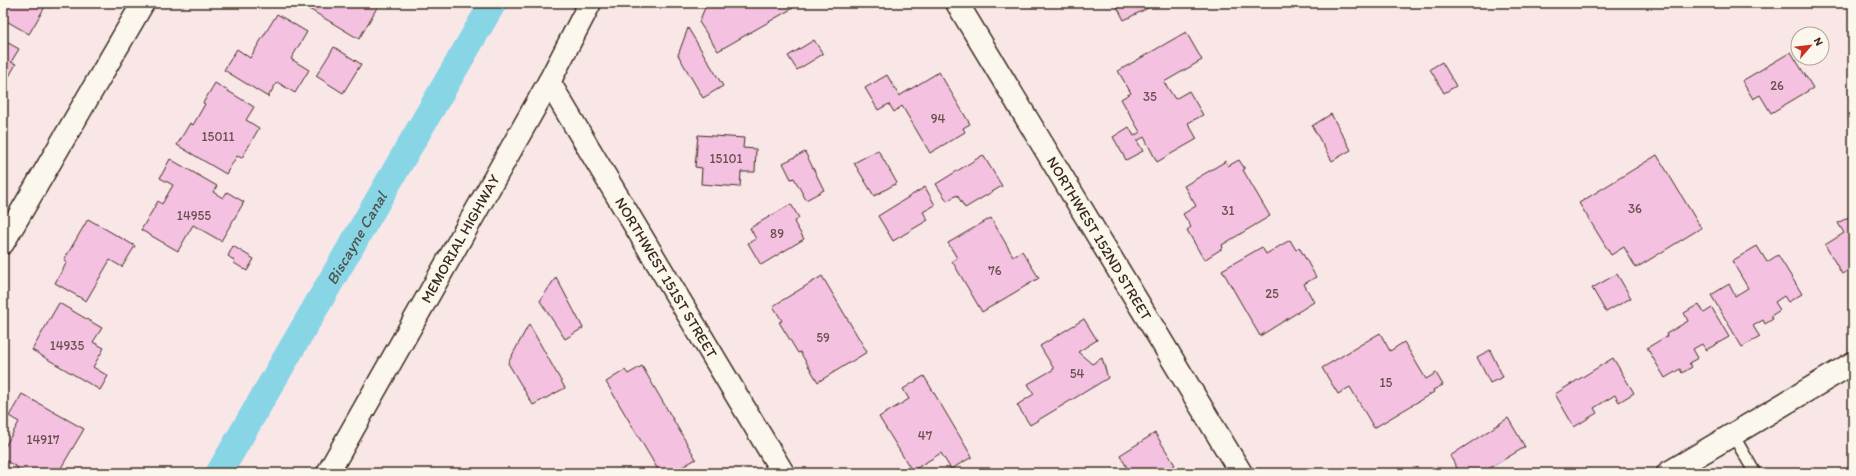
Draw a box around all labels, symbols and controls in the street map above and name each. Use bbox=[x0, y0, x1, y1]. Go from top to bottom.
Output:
north arrow bbox=[1790, 26, 1830, 66]
text: N bbox=[1811, 35, 1826, 48]
house number: 26 bbox=[1770, 78, 1784, 93]
house number: 35 bbox=[1143, 89, 1157, 104]
house number: 94 bbox=[931, 111, 945, 126]
house number: 15011 bbox=[202, 129, 234, 144]
house number: 15101 bbox=[710, 151, 742, 166]
street label: NORTHWEST 152ND STREET bbox=[1043, 153, 1156, 324]
street label: MEMORIAL HIGHWAY bbox=[417, 171, 504, 306]
water label: Biscayne Canal bbox=[322, 187, 391, 288]
street label: NORTHWEST 151ST STREET bbox=[611, 194, 721, 362]
house number: 36 bbox=[1628, 201, 1642, 216]
house number: 31 bbox=[1221, 203, 1235, 218]
house number: 14955 bbox=[177, 208, 211, 223]
house number: 89 bbox=[770, 226, 784, 241]
house number: 76 bbox=[988, 263, 1002, 278]
house number: 25 bbox=[1265, 286, 1279, 301]
house number: 59 bbox=[816, 330, 830, 345]
house number: 14935 bbox=[50, 338, 84, 353]
house number: 54 bbox=[1070, 366, 1085, 381]
house number: 15 bbox=[1380, 375, 1393, 390]
house number: 47 bbox=[918, 428, 933, 443]
house number: 14917 bbox=[26, 432, 60, 447]

